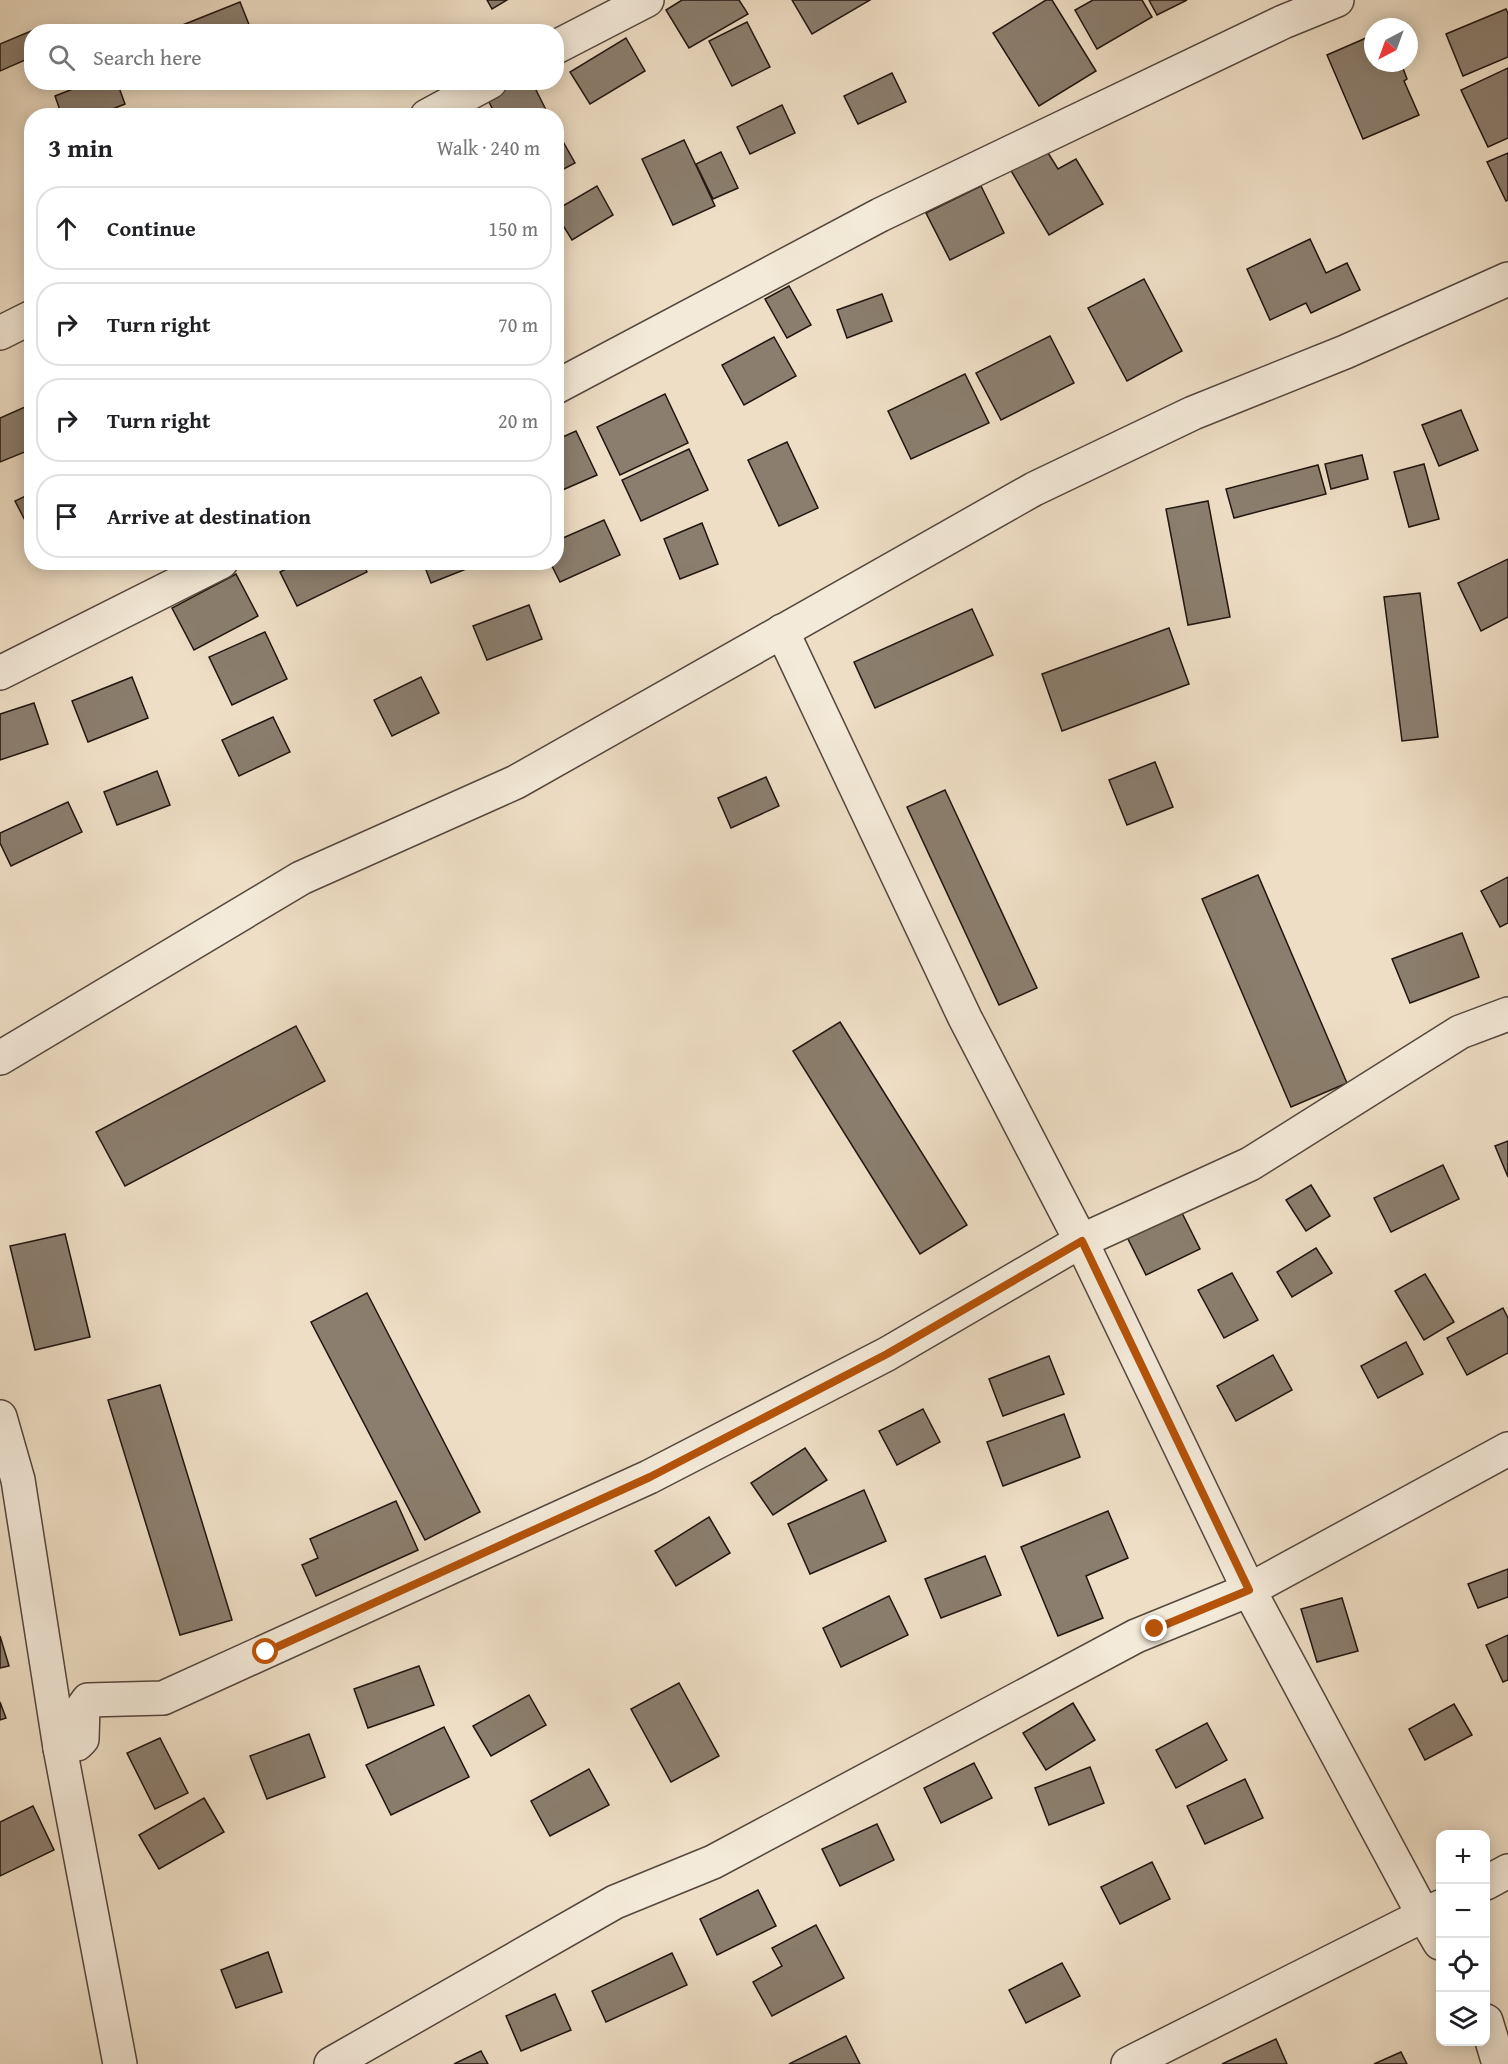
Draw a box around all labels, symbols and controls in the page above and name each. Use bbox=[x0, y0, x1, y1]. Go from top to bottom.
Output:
north arrow bbox=[1364, 18, 1418, 72]
search box bbox=[24, 24, 564, 90]
icon: search bbox=[45, 41, 78, 74]
text: Search here bbox=[93, 41, 202, 73]
text: 3 min bbox=[48, 128, 113, 167]
text: Walk · 240 m bbox=[437, 133, 540, 162]
icon: ahead bbox=[50, 212, 83, 245]
text: Continue bbox=[107, 212, 196, 244]
text: 150 m bbox=[488, 214, 538, 243]
icon: right bbox=[50, 308, 83, 341]
text: Turn right bbox=[107, 308, 210, 340]
text: 70 m bbox=[498, 310, 538, 339]
icon: right bbox=[50, 404, 83, 437]
text: Turn right bbox=[107, 404, 210, 436]
text: 20 m bbox=[498, 406, 538, 435]
icon: arrive bbox=[50, 500, 83, 533]
text: Arrive at destination bbox=[107, 500, 311, 532]
route end bbox=[1141, 1615, 1167, 1641]
route start bbox=[252, 1638, 278, 1664]
map controls bbox=[1436, 1830, 1490, 2046]
button: + bbox=[1436, 1830, 1490, 1884]
button: − bbox=[1436, 1884, 1490, 1938]
button: locate bbox=[1436, 1938, 1490, 1992]
button: layers bbox=[1436, 1992, 1490, 2046]

